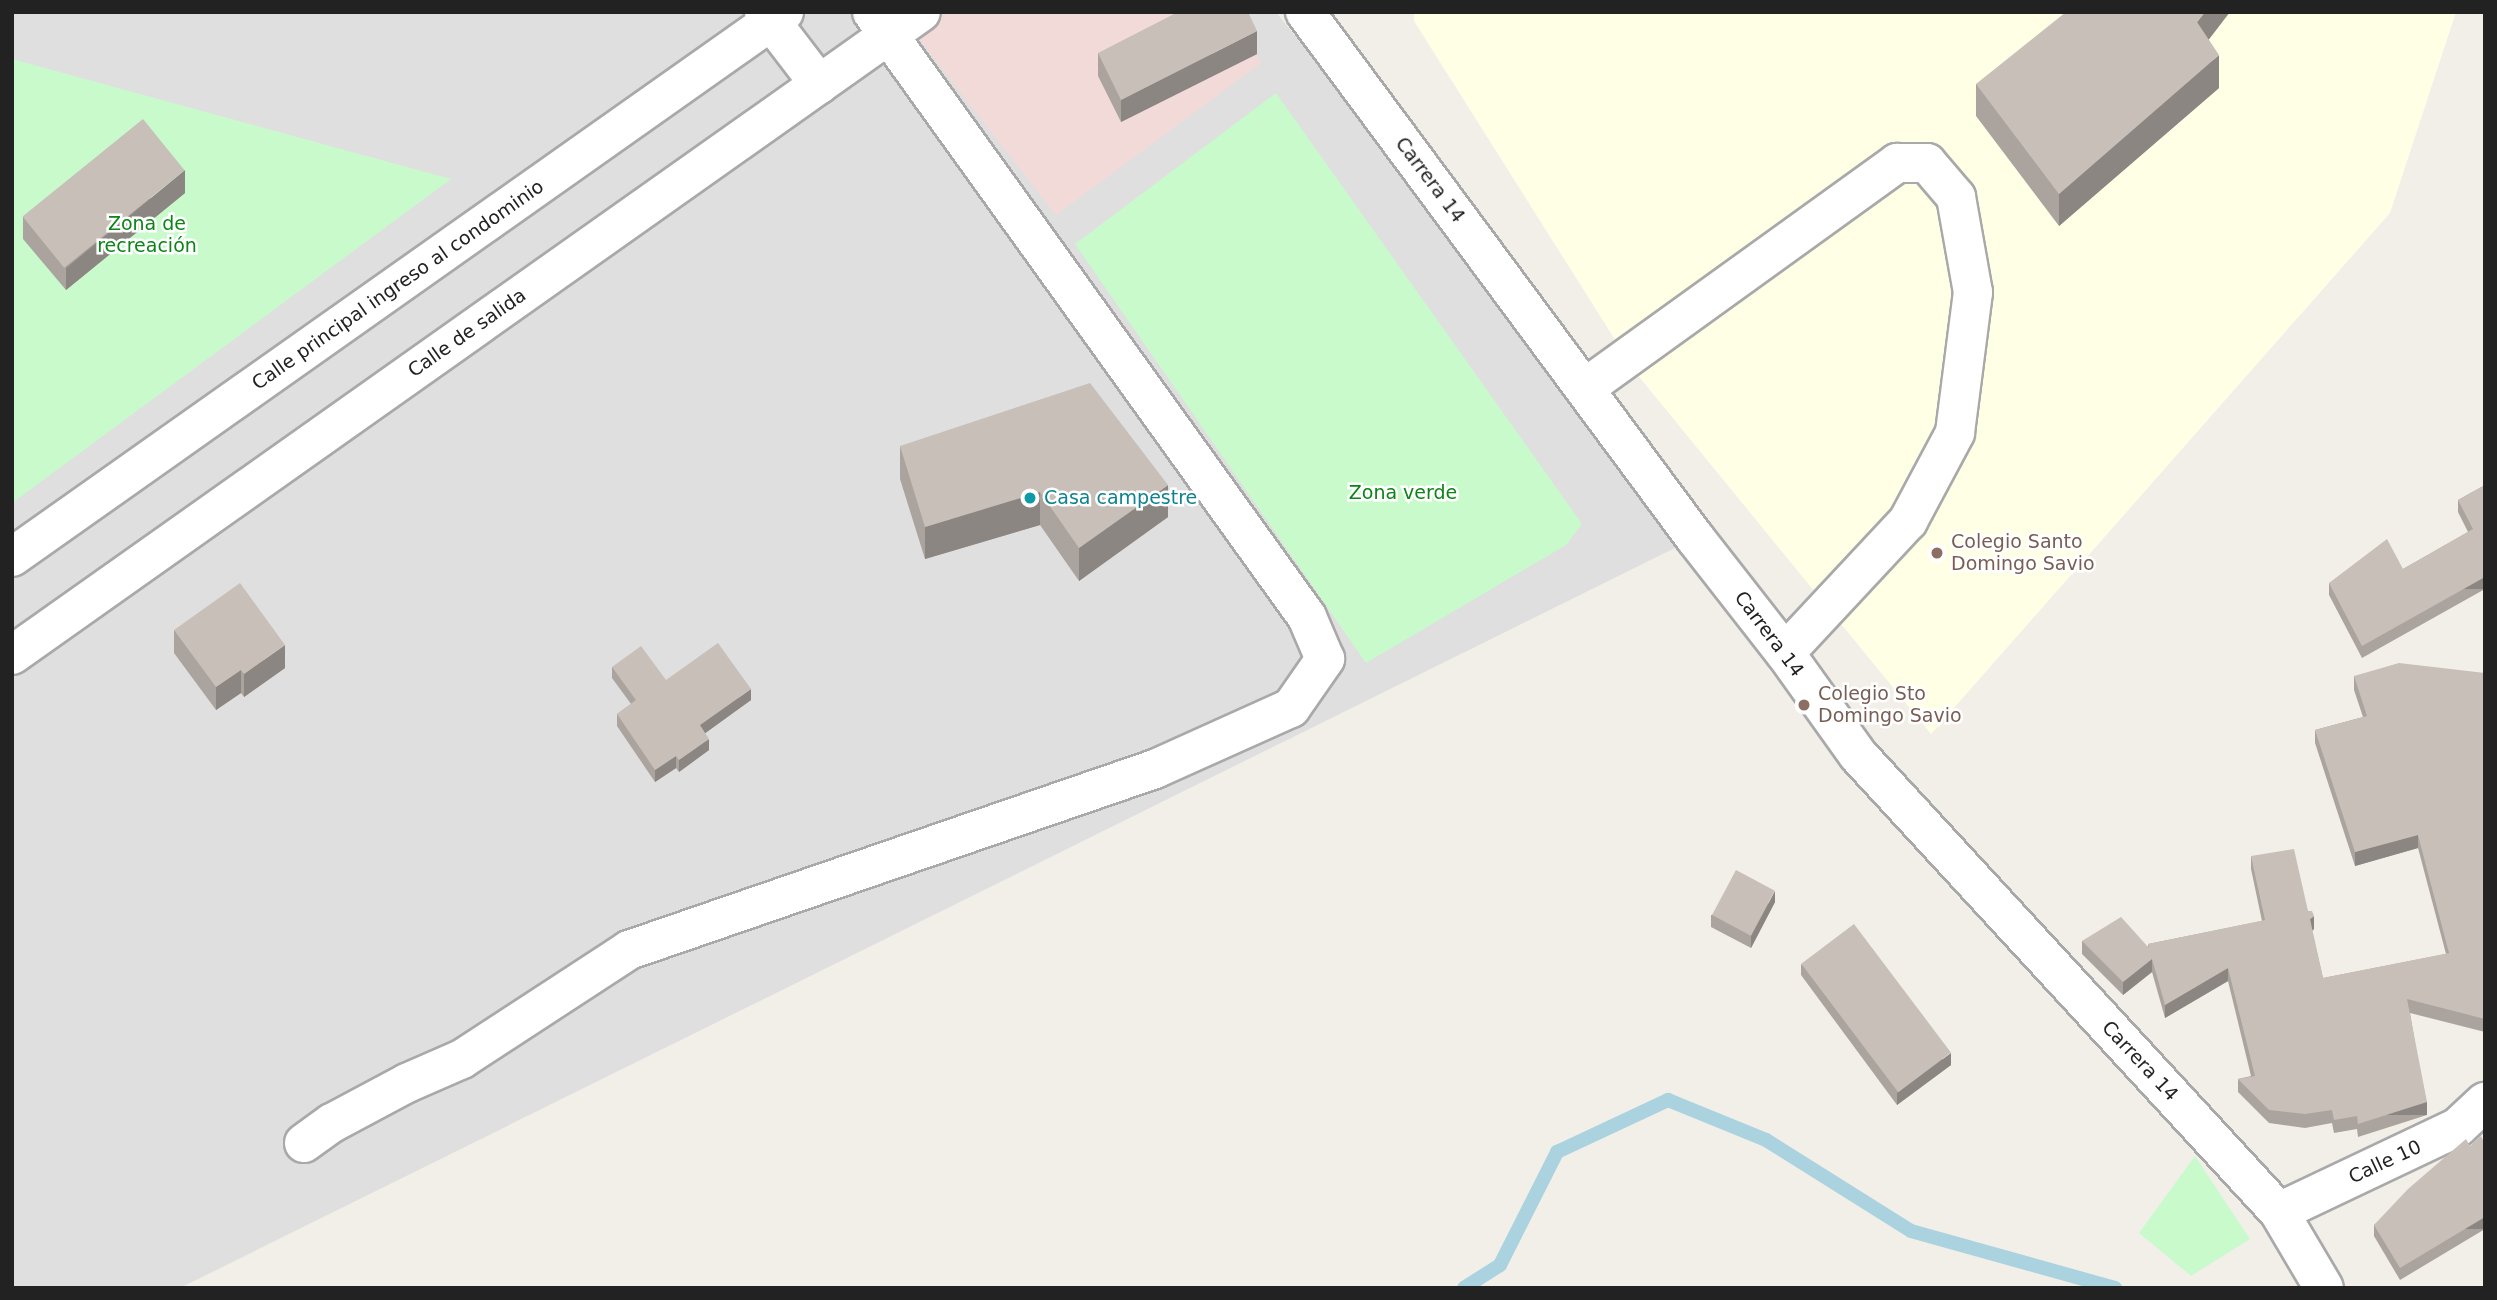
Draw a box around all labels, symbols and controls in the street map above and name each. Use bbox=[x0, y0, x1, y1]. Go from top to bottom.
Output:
street label: Carrera 14 bbox=[1390, 133, 1470, 227]
street label: Calle principal ingreso al condominio bbox=[248, 175, 548, 395]
park label: Zona de recreación bbox=[97, 213, 197, 257]
street label: Calle de salida bbox=[404, 284, 530, 382]
park label: Zona verde bbox=[1349, 482, 1457, 504]
place label: Casa campestre bbox=[1044, 487, 1197, 509]
marker: Casa campestre bbox=[1022, 490, 1038, 506]
place label: Colegio Santo Domingo Savio bbox=[1951, 531, 2095, 575]
marker: Colegio Santo Domingo Savio bbox=[1929, 545, 1945, 561]
street label: Carrera 14 bbox=[1729, 587, 1809, 681]
place label: Colegio Sto Domingo Savio bbox=[1818, 683, 1962, 727]
marker: Colegio Sto Domingo Savio bbox=[1796, 697, 1812, 713]
street label: Carrera 14 bbox=[2097, 1016, 2183, 1106]
street label: Calle 10 bbox=[2345, 1135, 2425, 1189]

